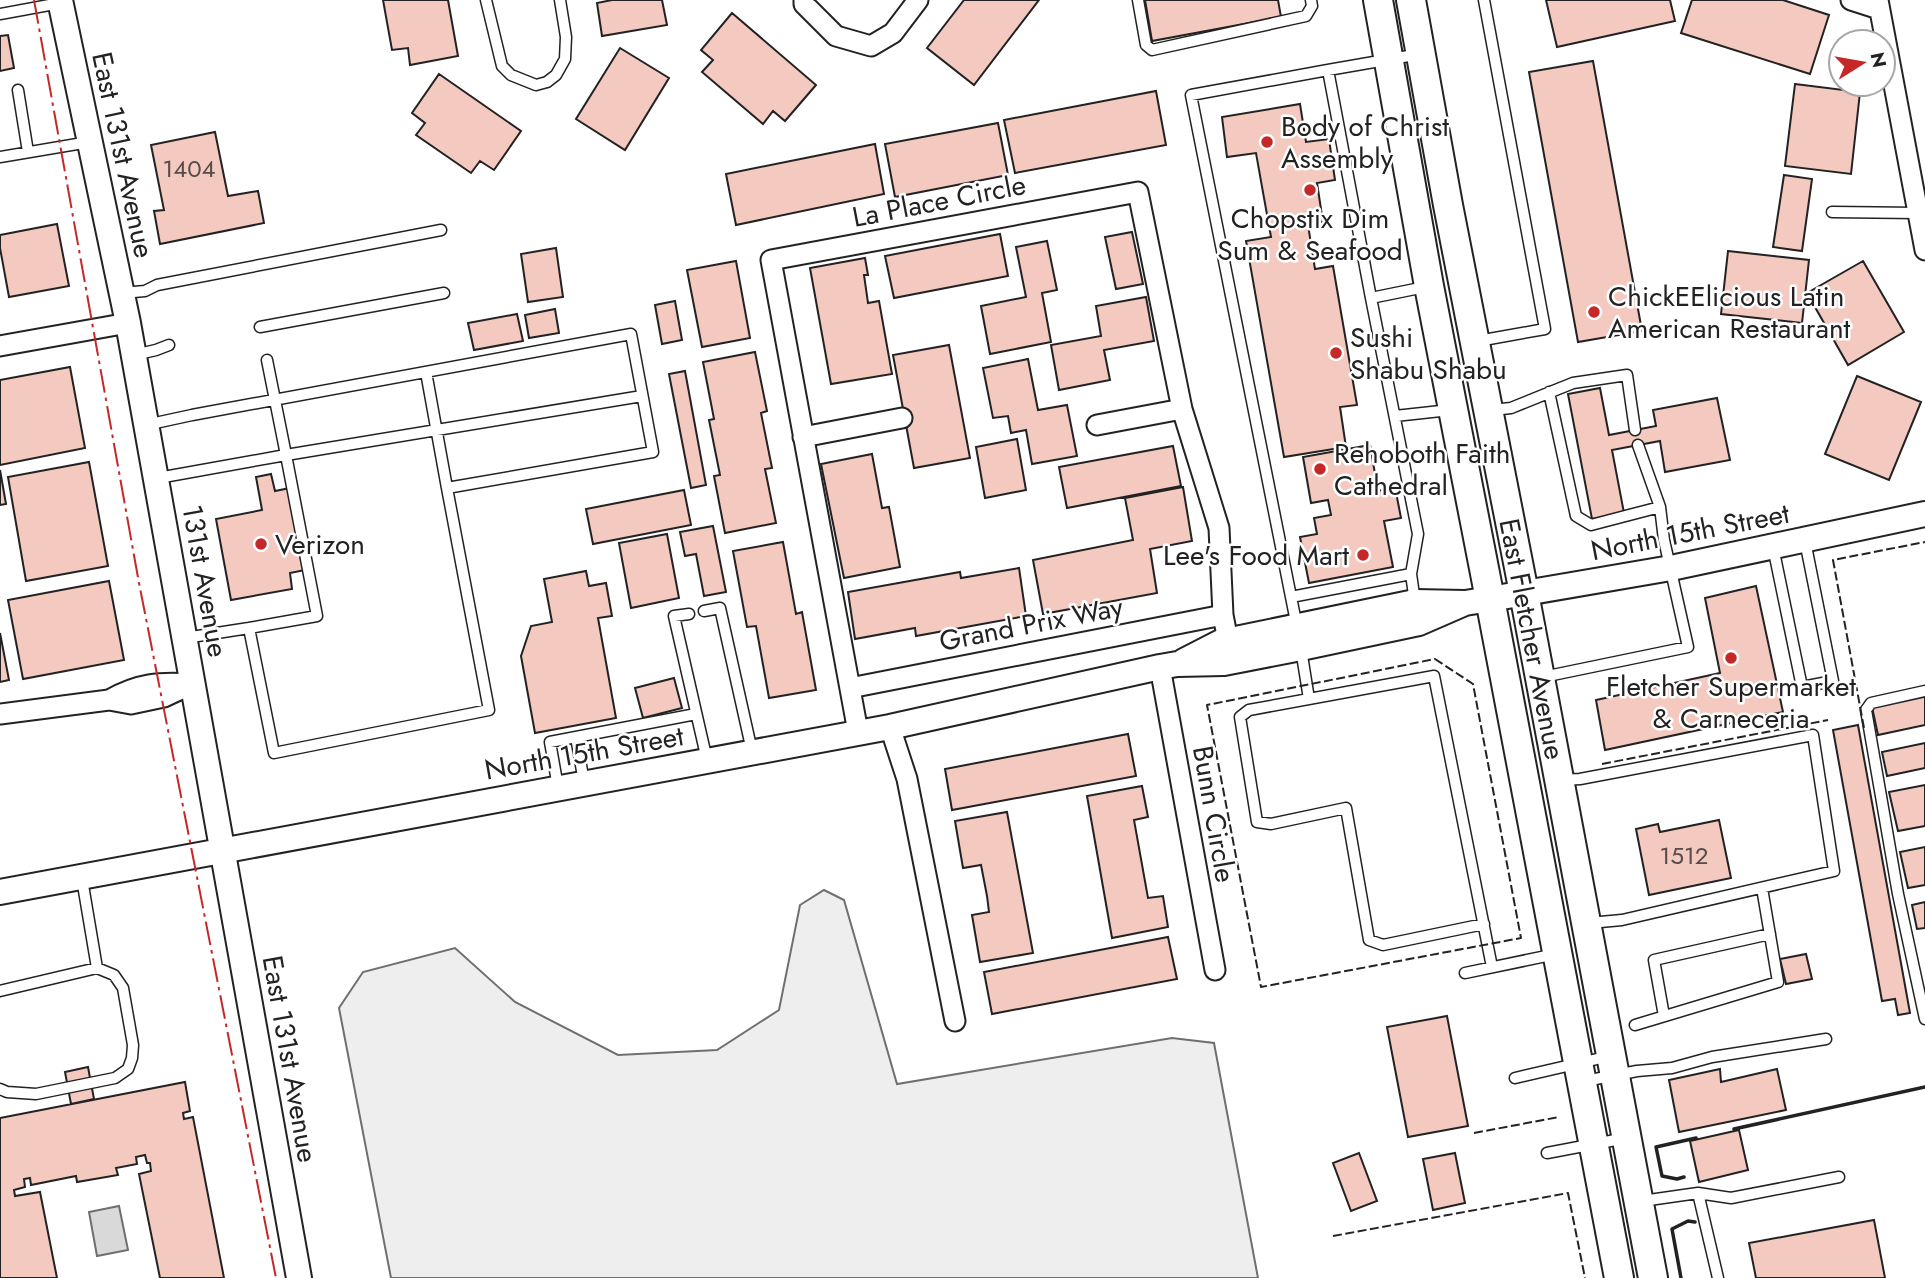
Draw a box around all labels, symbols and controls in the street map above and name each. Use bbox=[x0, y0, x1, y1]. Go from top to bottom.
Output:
north arrow bbox=[1827, 28, 1897, 98]
street label: East 131st Avenue bbox=[81, 48, 165, 262]
text: N bbox=[1864, 50, 1893, 70]
place label: Body of Christ Assembly bbox=[1281, 106, 1449, 179]
marker: Body of Christ Assembly bbox=[1259, 134, 1275, 150]
house number: 1404 bbox=[162, 151, 216, 186]
street label: La Place Circle bbox=[849, 164, 1029, 238]
marker: Chopstix Dim Sum & Seafood bbox=[1302, 182, 1318, 198]
place label: Chopstix Dim Sum & Seafood bbox=[1217, 198, 1403, 271]
place label: ChickEElicious Latin American Restaurant bbox=[1608, 276, 1851, 349]
marker: ChickEElicious Latin American Restaurant bbox=[1586, 304, 1602, 320]
place label: Sushi Shabu Shabu bbox=[1350, 317, 1507, 390]
marker: Sushi Shabu Shabu bbox=[1328, 345, 1344, 361]
place label: Rehoboth Faith Cathedral bbox=[1334, 433, 1511, 506]
marker: Rehoboth Faith Cathedral bbox=[1312, 461, 1328, 477]
street label: North 15th Street bbox=[1587, 493, 1793, 571]
street label: 131st Avenue bbox=[171, 502, 239, 660]
street label: East Fletcher Avenue bbox=[1489, 515, 1575, 763]
place label: Verizon bbox=[275, 524, 365, 565]
place label: Lee's Food Mart bbox=[1163, 535, 1349, 576]
marker: Verizon bbox=[253, 536, 269, 552]
marker: Lee's Food Mart bbox=[1355, 547, 1371, 563]
street label: Grand Prix Way bbox=[936, 586, 1127, 662]
marker: Fletcher Supermarket & Carneceria bbox=[1723, 650, 1739, 666]
place label: Fletcher Supermarket & Carneceria bbox=[1606, 666, 1856, 739]
street label: North 15th Street bbox=[481, 715, 687, 791]
street label: Bunn Circle bbox=[1182, 742, 1246, 886]
house number: 1512 bbox=[1660, 838, 1708, 873]
street label: East 131st Avenue bbox=[252, 952, 328, 1166]

